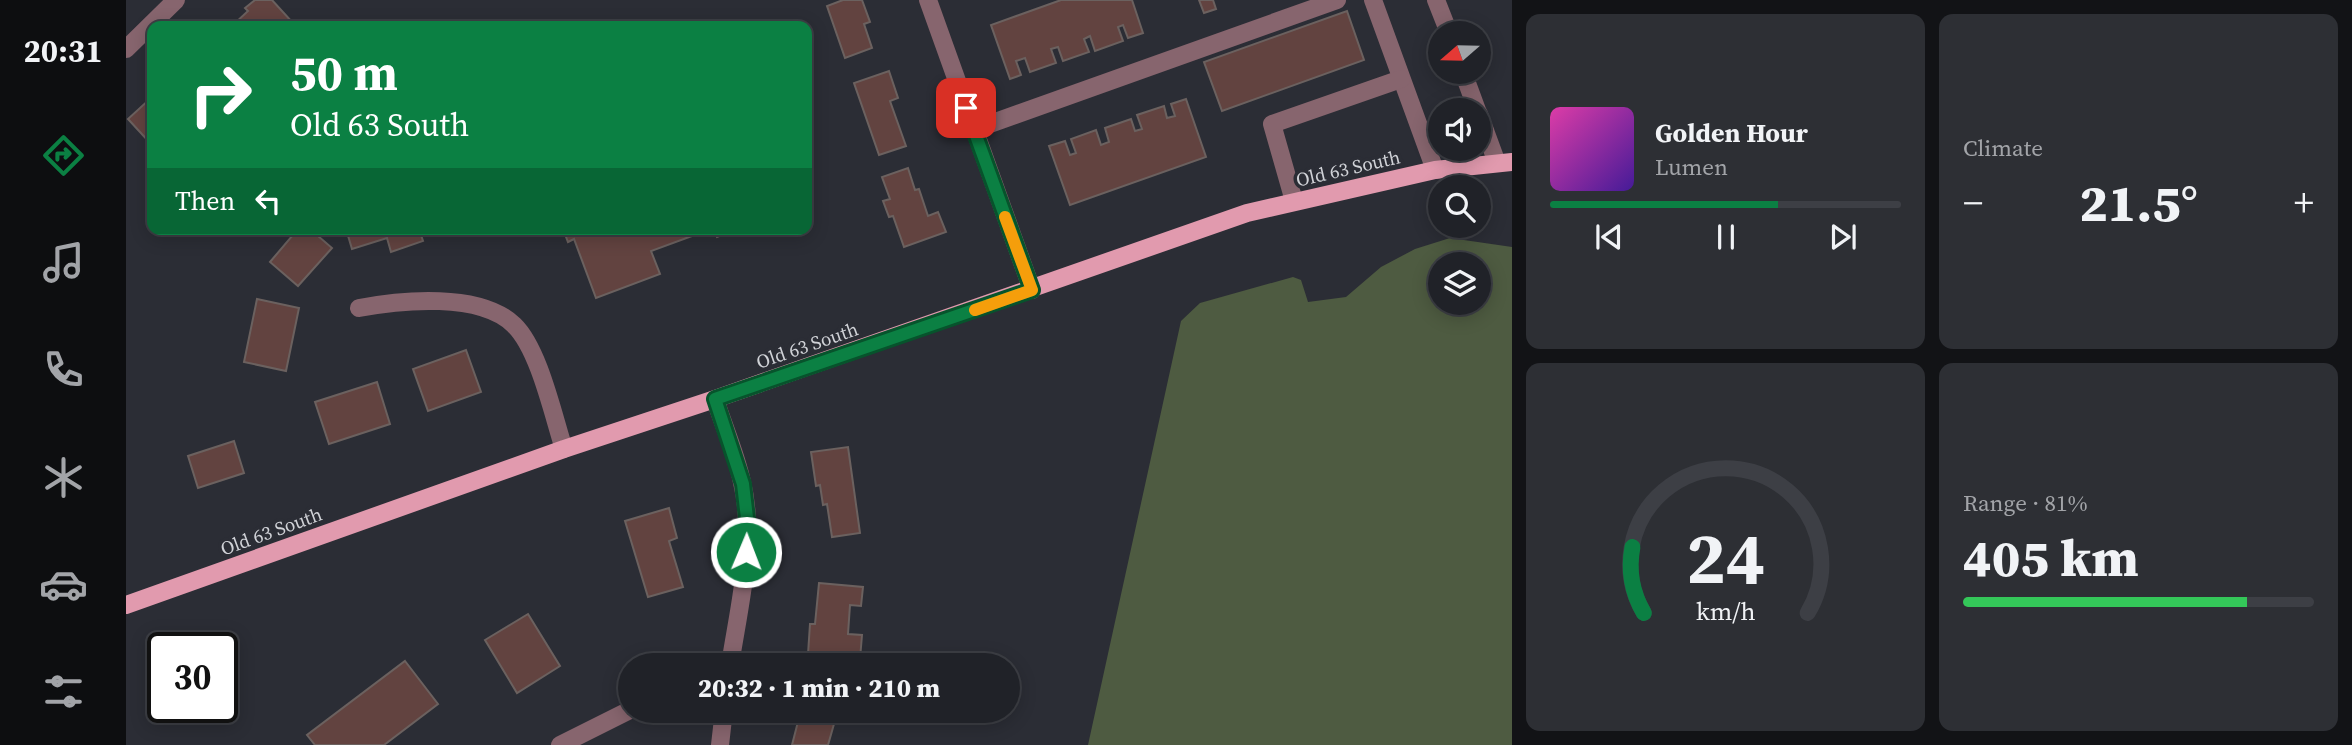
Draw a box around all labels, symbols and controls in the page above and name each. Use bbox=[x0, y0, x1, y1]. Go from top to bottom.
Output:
north arrow bbox=[1428, 21, 1491, 84]
map controls bbox=[1428, 21, 1491, 315]
text: 20:31 bbox=[24, 29, 102, 73]
text: 50 m bbox=[290, 39, 398, 106]
icon: right bbox=[175, 49, 266, 140]
pin bbox=[936, 78, 996, 138]
icon: arrive bbox=[947, 89, 985, 127]
button: sound bbox=[1428, 98, 1491, 161]
text: Old 63 South bbox=[290, 103, 469, 147]
text: Golden Hour bbox=[1655, 115, 1808, 151]
icon: directions bbox=[39, 131, 88, 180]
text: Climate bbox=[1963, 132, 2043, 164]
street label: Old 63 South bbox=[1293, 143, 1403, 193]
text: Lumen bbox=[1655, 151, 1728, 183]
text: 21.5° bbox=[2079, 167, 2198, 238]
button: search bbox=[1428, 175, 1491, 238]
text: − bbox=[1963, 177, 1983, 229]
text: + bbox=[2294, 177, 2314, 229]
icon: left bbox=[249, 182, 287, 220]
text: Then bbox=[175, 183, 235, 219]
icon: previous bbox=[1590, 218, 1628, 256]
icon: pause bbox=[1707, 218, 1745, 256]
icon: next bbox=[1824, 218, 1862, 256]
icon: music bbox=[39, 238, 88, 287]
button: layers bbox=[1428, 252, 1491, 315]
street label: Old 63 South bbox=[752, 315, 862, 375]
icon: phone bbox=[39, 345, 88, 394]
icon: climate bbox=[39, 453, 88, 502]
text: Range · 81% bbox=[1963, 487, 2088, 519]
street label: Old 63 South bbox=[217, 501, 325, 561]
text: 24 bbox=[1686, 508, 1765, 607]
position arrow bbox=[709, 515, 783, 589]
text: 405 km bbox=[1963, 522, 2139, 593]
icon: car bbox=[39, 560, 88, 609]
text: km/h bbox=[1696, 594, 1755, 628]
speed limit sign: 30 bbox=[147, 632, 238, 723]
icon: filters bbox=[39, 667, 88, 716]
text: 20:32 · 1 min · 210 m bbox=[698, 670, 940, 706]

